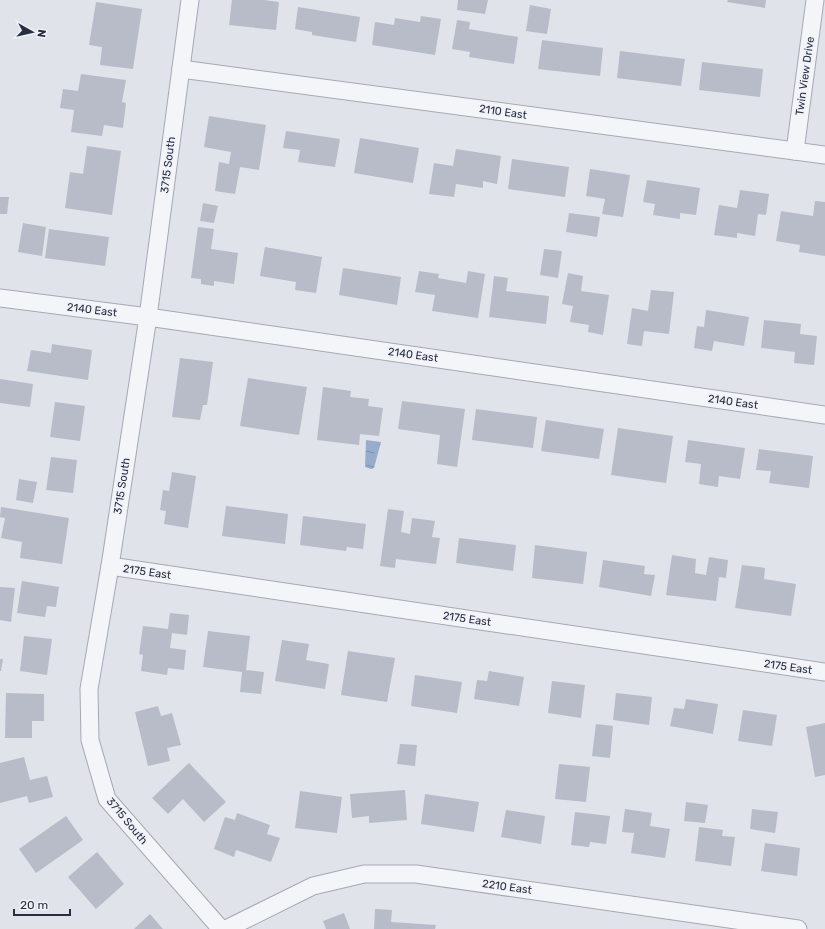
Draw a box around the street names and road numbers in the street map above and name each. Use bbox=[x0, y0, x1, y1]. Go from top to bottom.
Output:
street label: Twin View Drive bbox=[793, 36, 817, 116]
street label: 2110 East bbox=[478, 102, 528, 122]
street label: 3715 South bbox=[158, 136, 178, 194]
street label: 2140 East bbox=[66, 300, 118, 320]
street label: 2140 East bbox=[387, 345, 440, 365]
street label: 2140 East bbox=[707, 392, 760, 412]
street label: 3715 South bbox=[111, 457, 133, 515]
street label: 2175 East bbox=[122, 562, 173, 582]
street label: 2175 East bbox=[442, 609, 493, 629]
street label: 2175 East bbox=[763, 657, 814, 677]
street label: 3715 South bbox=[104, 795, 150, 847]
street label: 2210 East bbox=[481, 877, 533, 897]

